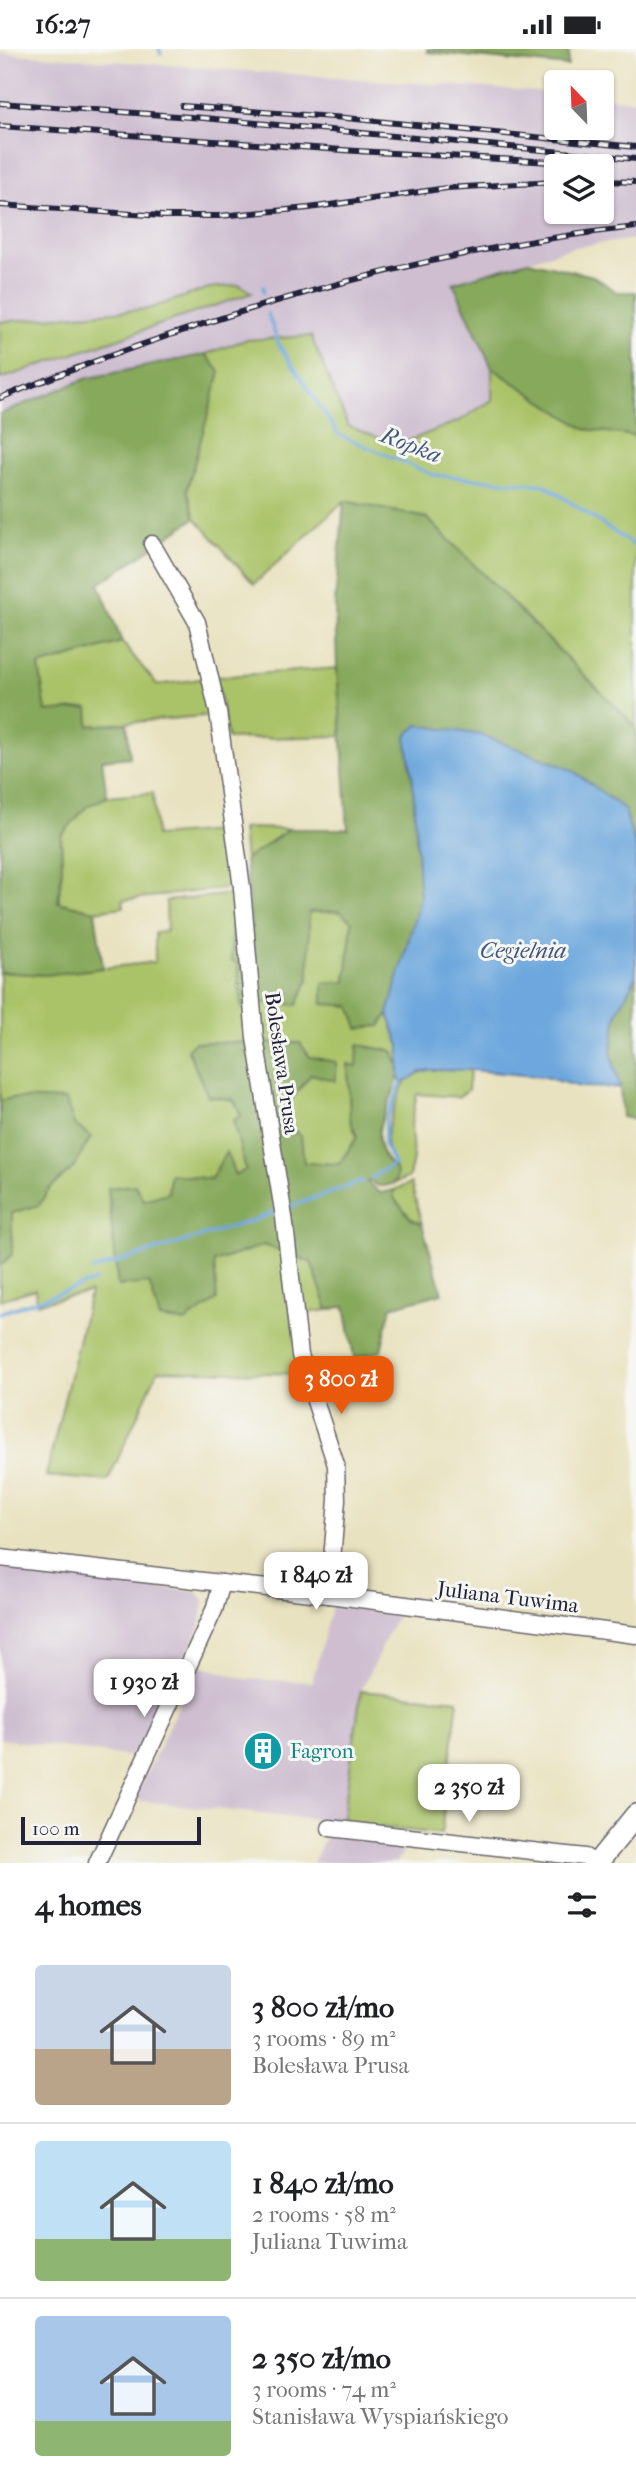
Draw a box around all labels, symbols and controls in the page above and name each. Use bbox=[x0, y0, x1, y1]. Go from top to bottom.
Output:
text: 16:27 bbox=[35, 9, 90, 40]
north arrow bbox=[544, 70, 614, 140]
map controls bbox=[544, 70, 614, 224]
button: layers bbox=[544, 154, 614, 224]
water label: Ropka bbox=[375, 420, 445, 469]
water label: Cegielnia bbox=[480, 937, 566, 964]
street label: Bolesława Prusa bbox=[260, 990, 304, 1136]
pin: 3 800 zł bbox=[269, 1357, 413, 1416]
text: 3 800 zł bbox=[305, 1365, 377, 1392]
pin: 1 840 zł bbox=[244, 1553, 388, 1612]
text: 1 840 zł bbox=[280, 1561, 352, 1588]
street label: Juliana Tuwima bbox=[434, 1576, 580, 1618]
pin: 1 930 zł bbox=[72, 1659, 216, 1719]
text: 1 930 zł bbox=[110, 1668, 178, 1695]
building icon: Fagron bbox=[242, 1730, 284, 1772]
place label: Fagron bbox=[290, 1739, 354, 1763]
pin: 2 350 zł bbox=[397, 1765, 541, 1824]
text: 2 350 zł bbox=[434, 1773, 504, 1800]
scale bar bbox=[21, 1814, 201, 1846]
text: 100 m bbox=[32, 1818, 80, 1840]
icon: filters bbox=[563, 1886, 601, 1924]
text: 4 homes bbox=[35, 1888, 142, 1923]
text: 3 800 zł/mo bbox=[252, 1990, 394, 2025]
icon: home bbox=[91, 1993, 175, 2077]
text: 3 rooms · 89 m² bbox=[252, 2025, 396, 2052]
text: Bolesława Prusa bbox=[252, 2052, 409, 2079]
text: 1 840 zł/mo bbox=[252, 2166, 394, 2201]
icon: home bbox=[91, 2169, 175, 2253]
text: 2 rooms · 58 m² bbox=[252, 2201, 396, 2228]
text: Juliana Tuwima bbox=[252, 2228, 408, 2255]
text: 2 350 zł/mo bbox=[252, 2341, 391, 2376]
icon: home bbox=[91, 2344, 175, 2428]
text: 3 rooms · 74 m² bbox=[252, 2376, 396, 2403]
text: Stanisława Wyspiańskiego bbox=[252, 2403, 508, 2430]

